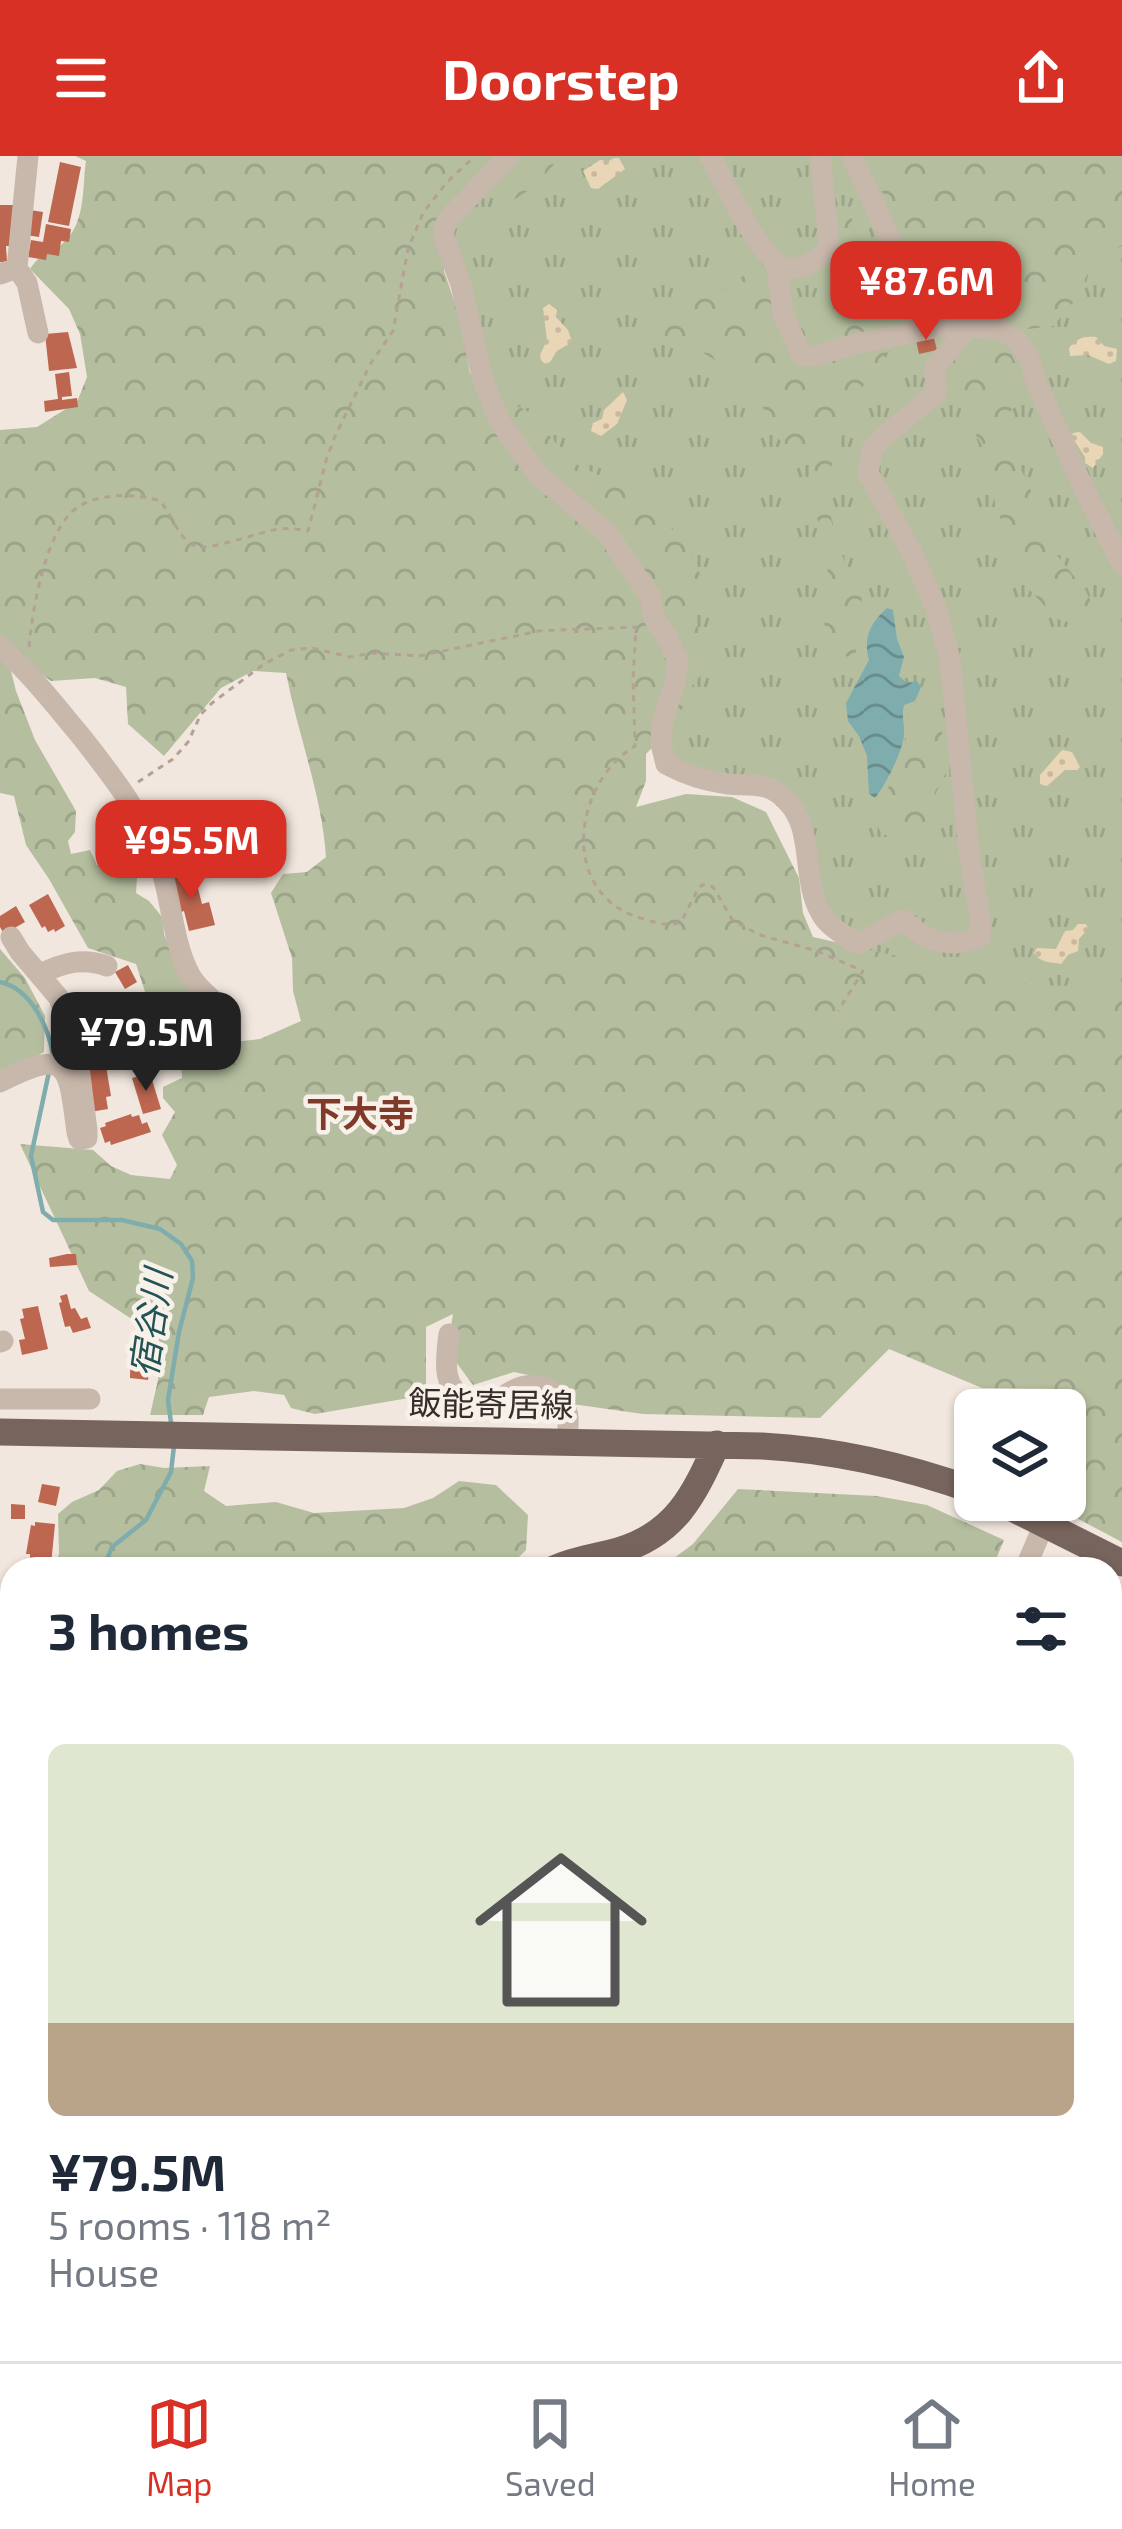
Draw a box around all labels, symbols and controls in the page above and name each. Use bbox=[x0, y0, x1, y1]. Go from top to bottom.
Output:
icon: menu bbox=[48, 45, 114, 111]
icon: share bbox=[1008, 45, 1074, 111]
text: Doorstep bbox=[442, 46, 680, 111]
pin: ¥87.6M bbox=[828, 241, 1024, 343]
text: ¥87.6M bbox=[857, 256, 995, 303]
pin: ¥95.5M bbox=[93, 800, 289, 902]
text: ¥95.5M bbox=[122, 815, 260, 862]
pin: ¥79.5M bbox=[48, 992, 244, 1094]
text: ¥79.5M bbox=[78, 1007, 214, 1054]
district label: 下大寺 bbox=[306, 1091, 414, 1134]
water label: 宿谷川 bbox=[121, 1262, 179, 1379]
street label: 飯能寄居線 bbox=[408, 1382, 574, 1424]
map controls bbox=[954, 1389, 1086, 1521]
button: layers bbox=[954, 1389, 1086, 1521]
icon: filters bbox=[1008, 1596, 1074, 1662]
text: 3 homes bbox=[48, 1599, 249, 1660]
icon: home bbox=[453, 1822, 669, 2038]
text: ¥79.5M bbox=[48, 2140, 226, 2201]
text: 5 rooms · 118 m² bbox=[48, 2201, 331, 2248]
text: House bbox=[48, 2248, 159, 2295]
tab: Map bbox=[146, 2391, 213, 2503]
tab: Saved bbox=[505, 2391, 596, 2503]
tab: Home bbox=[888, 2391, 976, 2503]

